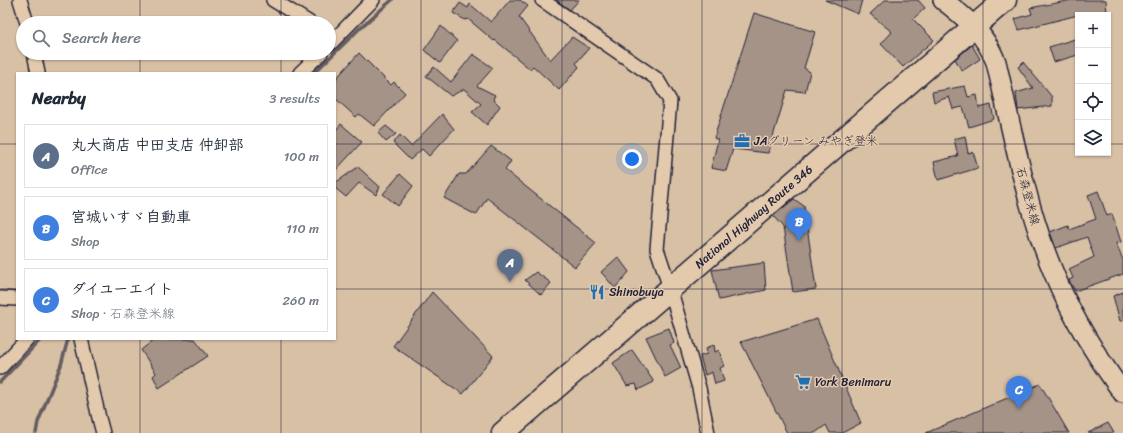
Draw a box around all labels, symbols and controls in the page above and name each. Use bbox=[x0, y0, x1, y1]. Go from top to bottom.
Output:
map controls bbox=[1075, 12, 1111, 156]
button: + bbox=[1075, 12, 1111, 48]
search box bbox=[16, 16, 336, 60]
text: Search here bbox=[62, 25, 141, 51]
icon: search bbox=[30, 27, 52, 49]
button: − bbox=[1075, 48, 1111, 84]
text: Nearby bbox=[32, 83, 86, 113]
button: locate bbox=[1075, 84, 1111, 120]
text: 3 results bbox=[269, 87, 320, 110]
button: layers bbox=[1075, 120, 1111, 156]
place label: JAグリーン みやぎ登米 bbox=[753, 130, 878, 152]
text: 丸大商店 中田支店 仲卸部 bbox=[71, 132, 244, 158]
office icon: JAグリーン みやぎ登米 bbox=[733, 132, 751, 150]
text: A bbox=[42, 145, 50, 168]
text: 100 m bbox=[284, 145, 319, 168]
your location bbox=[622, 149, 642, 169]
text: Office bbox=[71, 158, 108, 181]
street label: National Highway Route 346 bbox=[689, 159, 818, 274]
street label: 石森登米線 bbox=[1010, 164, 1046, 228]
text: 宮城いすゞ自動車 bbox=[71, 204, 191, 230]
pin: B bbox=[786, 208, 812, 241]
text: B bbox=[42, 217, 50, 240]
text: 110 m bbox=[286, 217, 319, 240]
text: Shop bbox=[71, 230, 99, 253]
pin: A bbox=[497, 249, 523, 282]
text: ダイユーエイト bbox=[71, 276, 173, 302]
place label: Shinobuya bbox=[609, 281, 664, 303]
restaurant icon: Shinobuya bbox=[588, 283, 606, 301]
text: C bbox=[42, 289, 50, 312]
text: 260 m bbox=[283, 289, 319, 312]
text: Shop · 石森登米線 bbox=[71, 302, 175, 325]
place label: York Benimaru bbox=[815, 371, 892, 393]
supermarket icon: York Benimaru bbox=[794, 373, 812, 391]
pin: C bbox=[1006, 376, 1032, 409]

